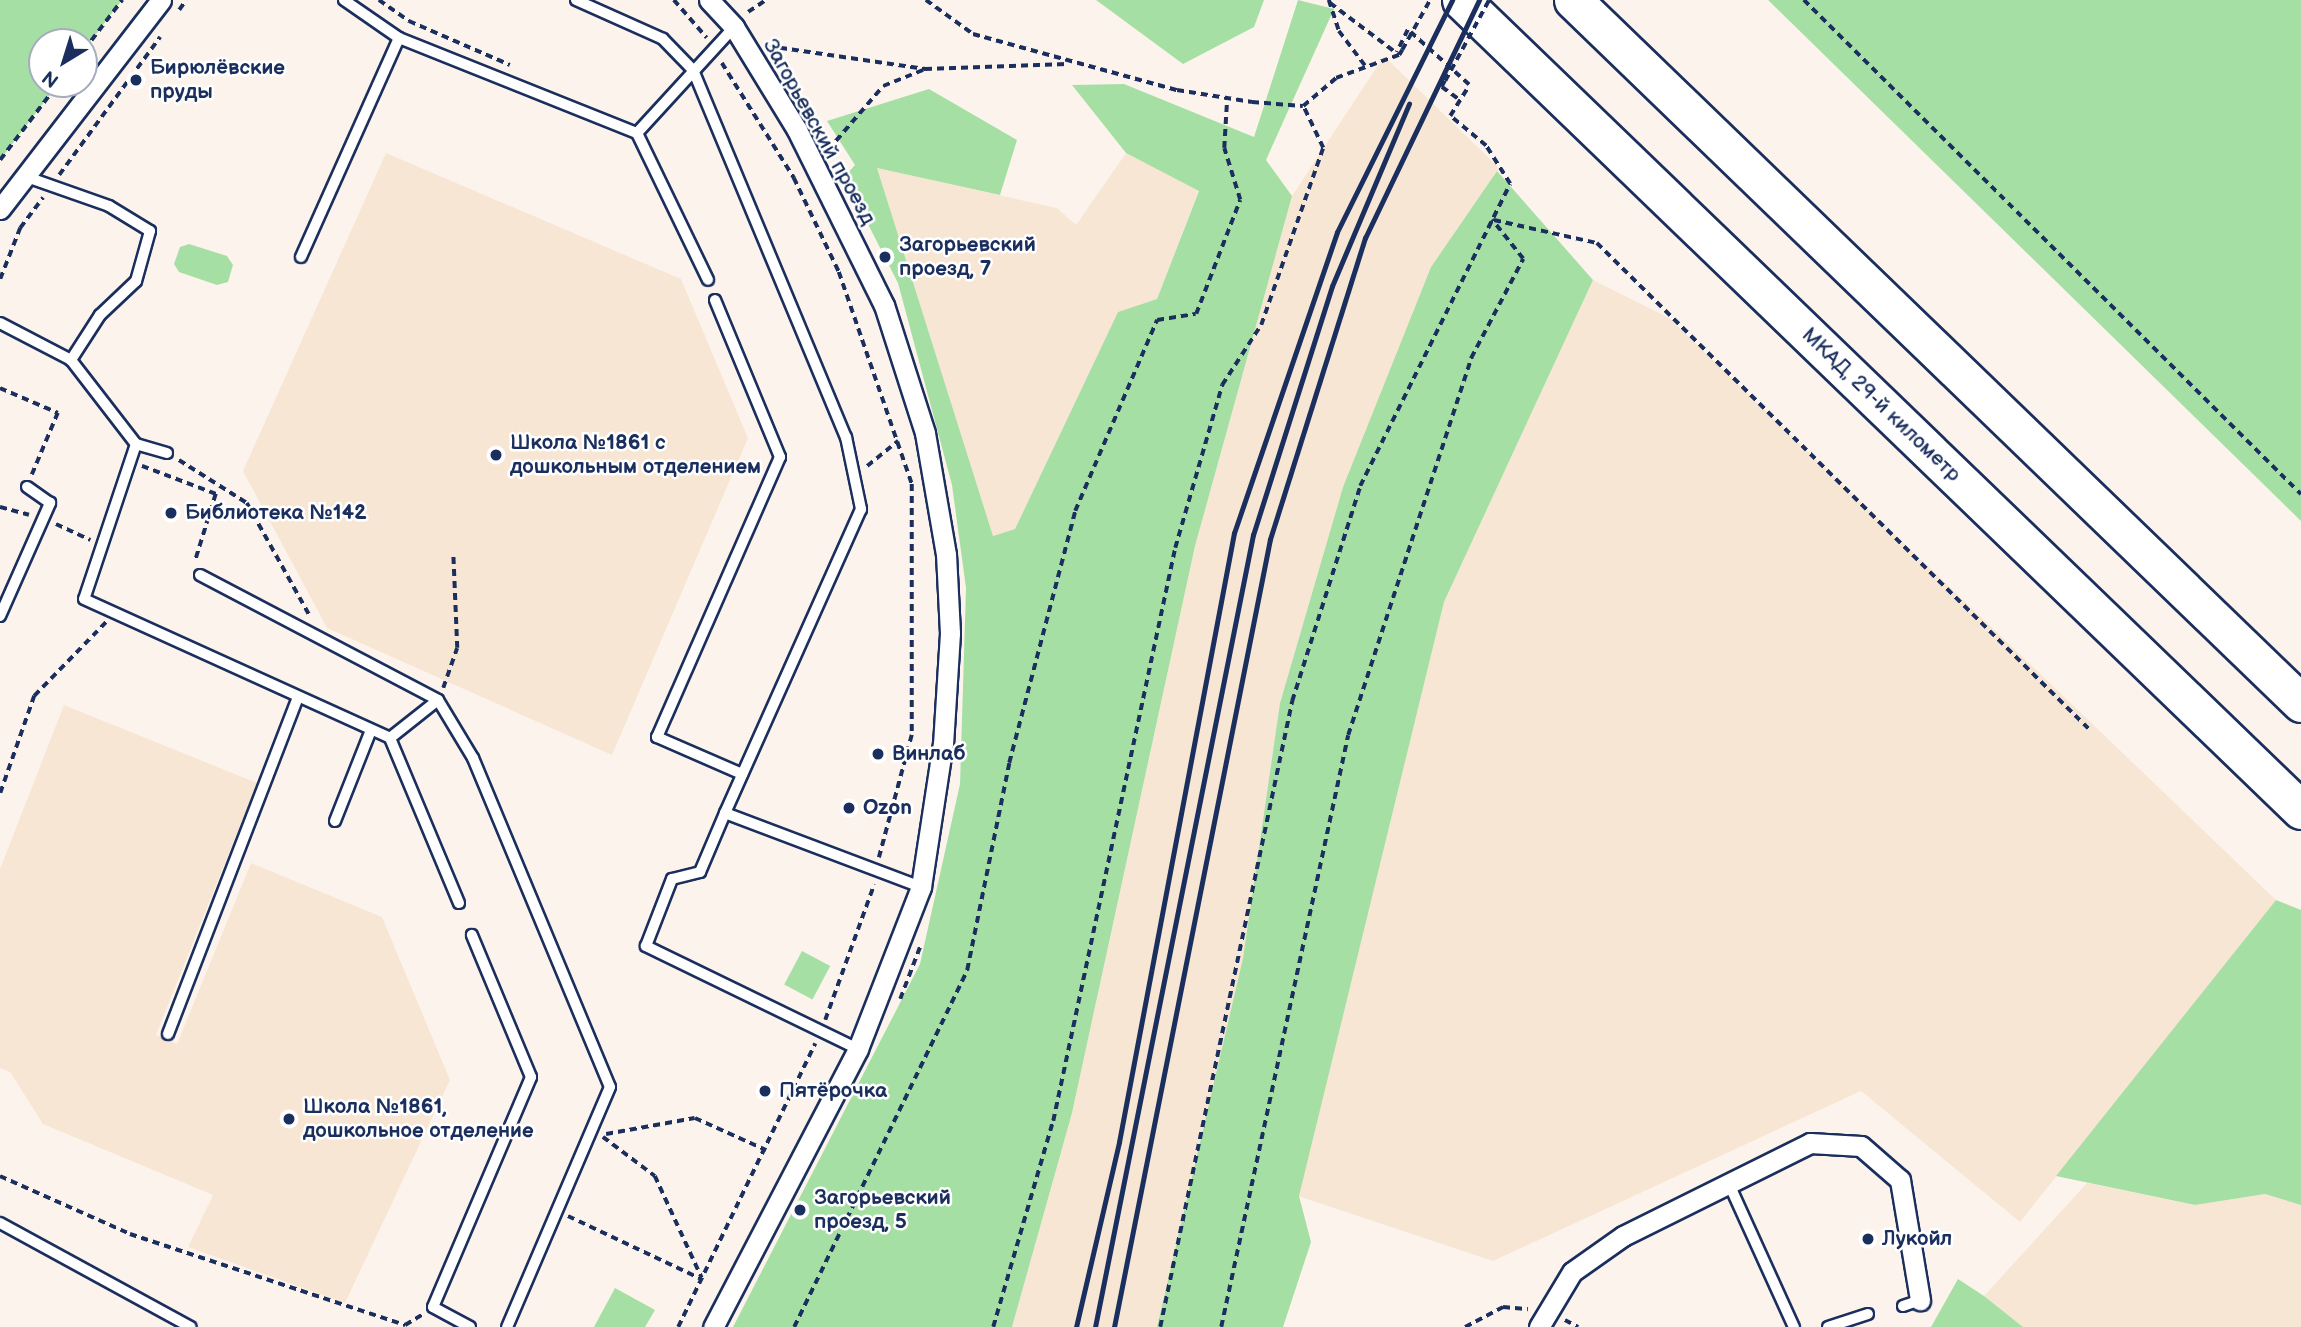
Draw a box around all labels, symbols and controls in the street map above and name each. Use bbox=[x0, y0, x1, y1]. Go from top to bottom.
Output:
north arrow bbox=[28, 28, 98, 98]
street label: Загорьевский проезд bbox=[757, 35, 881, 229]
place label: Бирюлёвские пруды bbox=[150, 55, 285, 105]
text: N bbox=[38, 65, 64, 92]
marker: Бирюлёвские пруды bbox=[128, 72, 144, 88]
place label: Загорьевский проезд, 7 bbox=[899, 232, 1036, 282]
marker: Загорьевский проезд, 7 bbox=[877, 249, 893, 265]
street label: МКАД, 29-й километр bbox=[1796, 323, 1966, 487]
place label: Школа №1861 с дошкольным отделением bbox=[510, 430, 761, 480]
marker: Школа №1861 с дошкольным отделением bbox=[488, 447, 504, 463]
place label: Библиотека №142 bbox=[185, 500, 367, 526]
marker: Библиотека №142 bbox=[163, 505, 179, 521]
place label: Винлаб bbox=[892, 741, 966, 767]
marker: Винлаб bbox=[870, 746, 886, 762]
place label: Ozon bbox=[863, 795, 912, 821]
marker: Ozon bbox=[841, 800, 857, 816]
place label: Пятёрочка bbox=[779, 1078, 887, 1104]
marker: Пятёрочка bbox=[757, 1083, 773, 1099]
place label: Школа №1861, дошкольное отделение bbox=[303, 1094, 534, 1144]
marker: Школа №1861, дошкольное отделение bbox=[281, 1111, 297, 1127]
place label: Загорьевский проезд, 5 bbox=[814, 1185, 951, 1235]
marker: Загорьевский проезд, 5 bbox=[792, 1202, 808, 1218]
place label: Лукойл bbox=[1882, 1226, 1952, 1252]
marker: Лукойл bbox=[1860, 1231, 1876, 1247]

